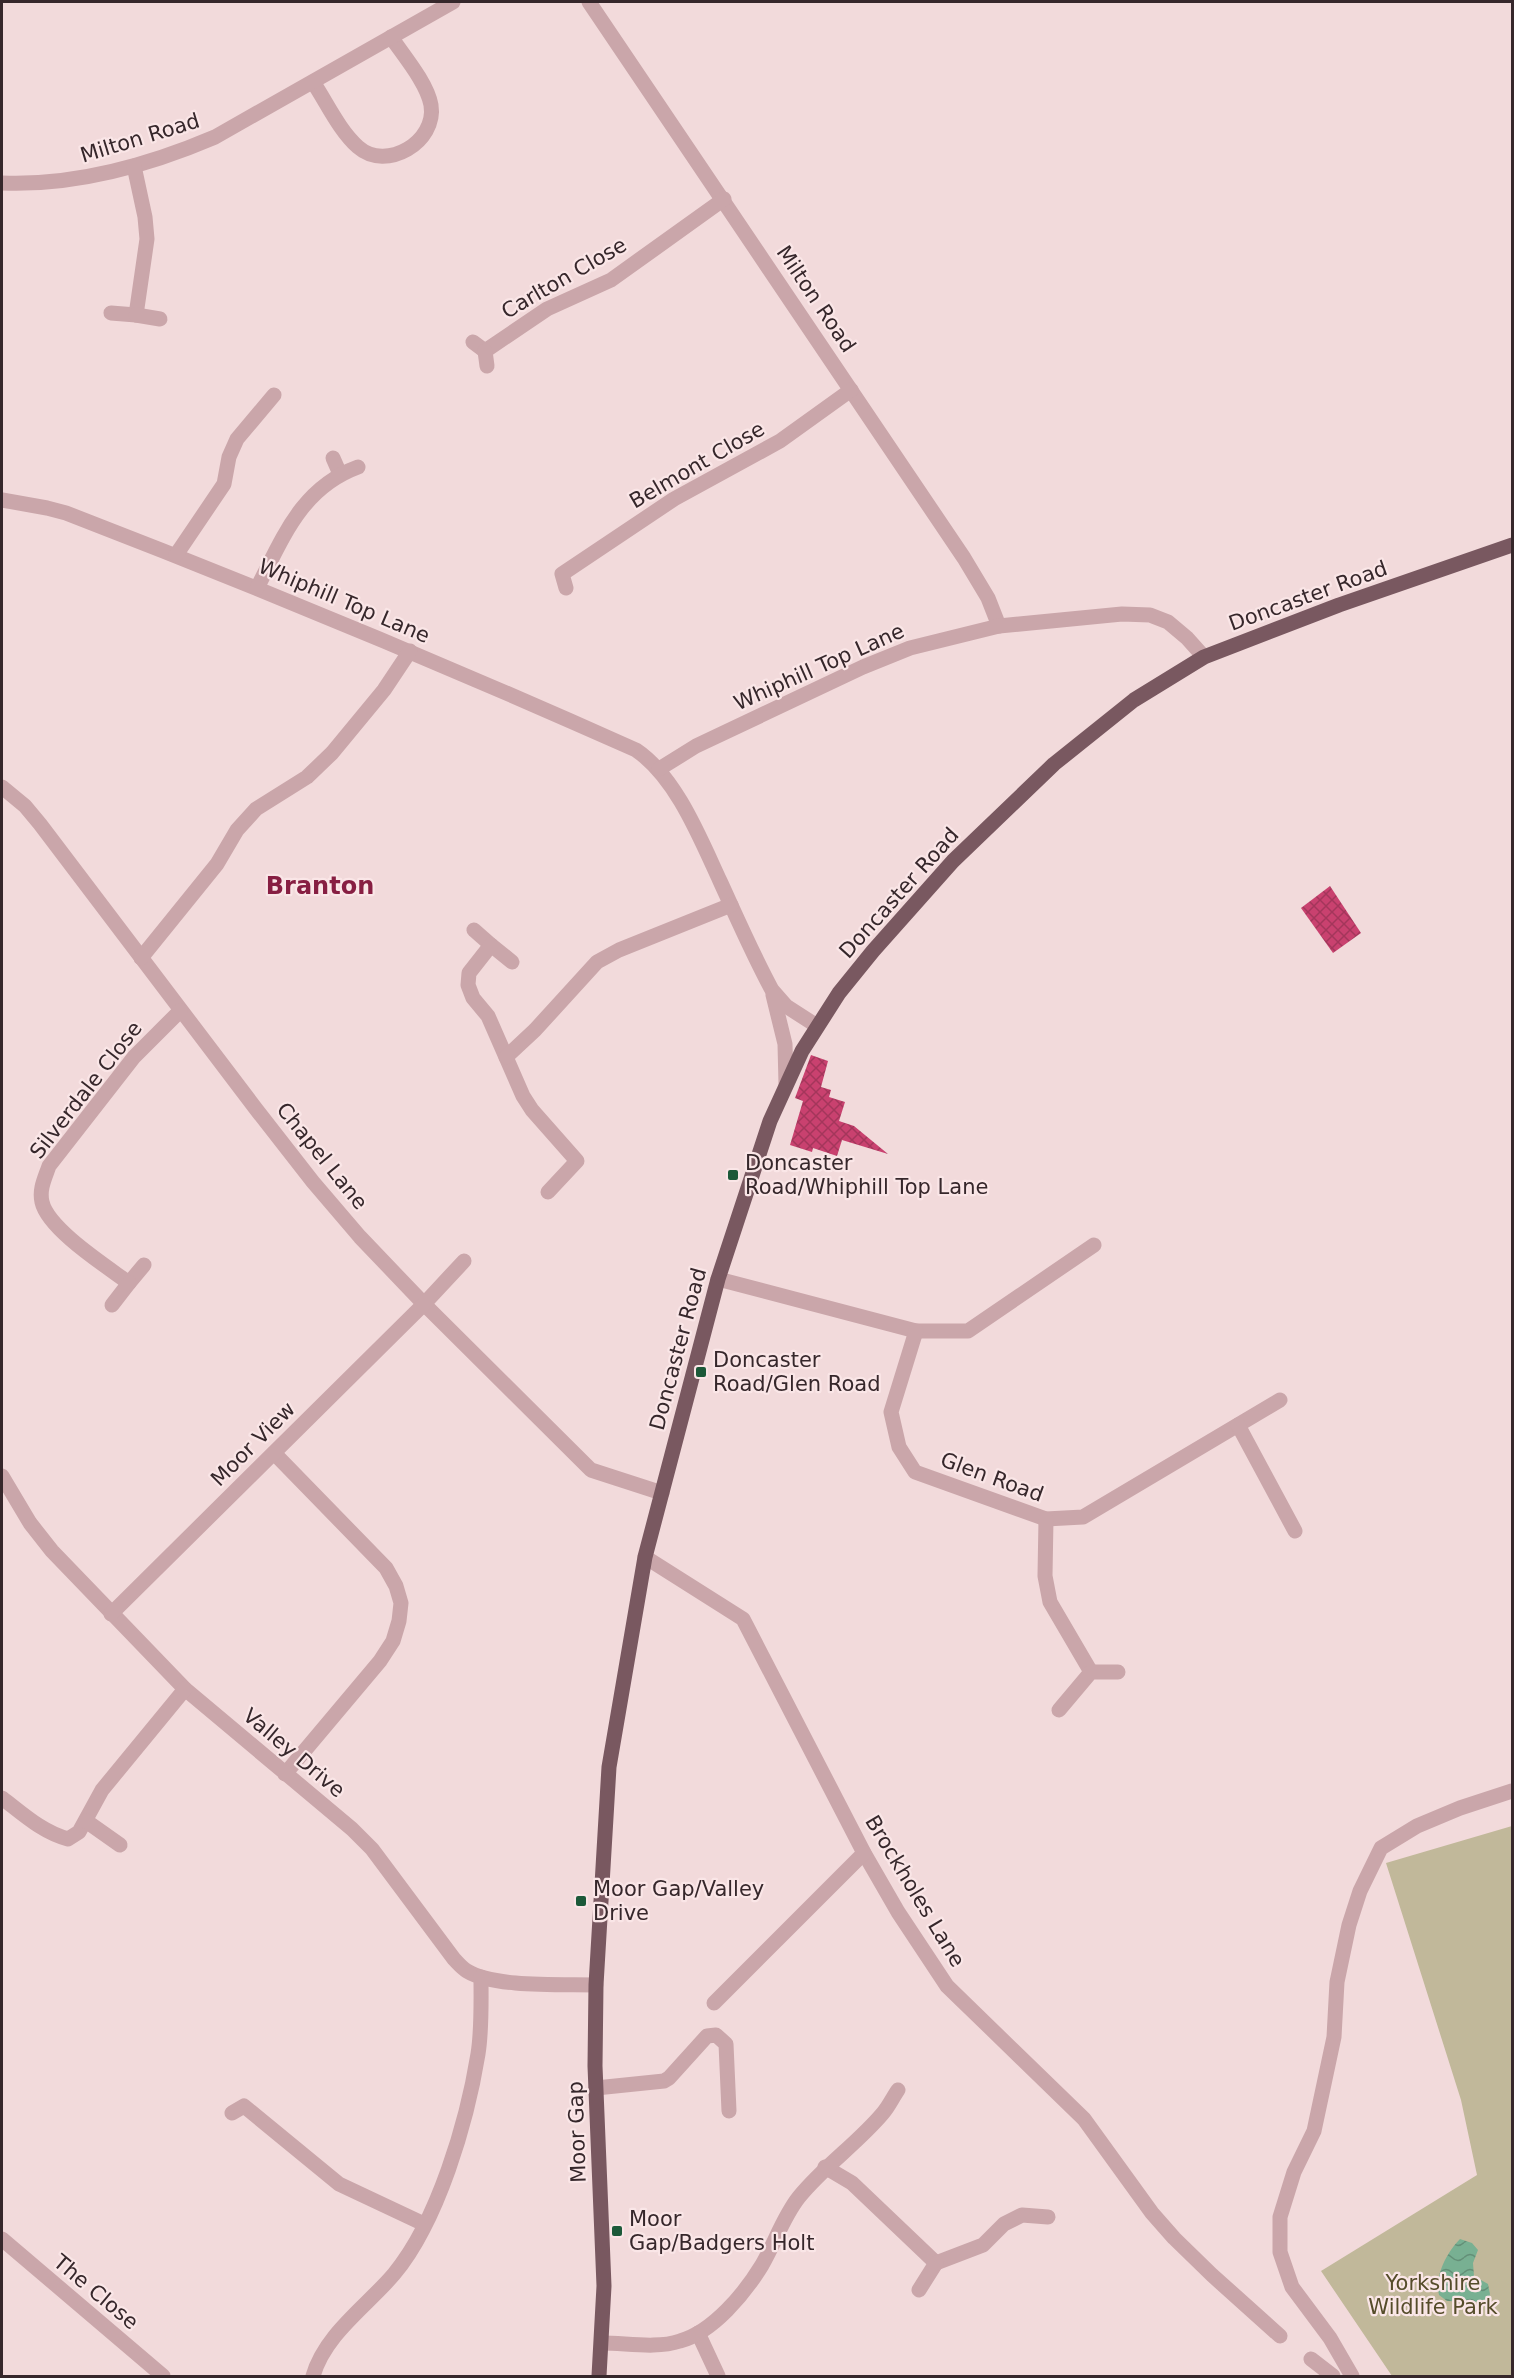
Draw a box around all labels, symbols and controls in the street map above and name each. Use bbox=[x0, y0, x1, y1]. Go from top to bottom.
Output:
street label: Milton Road bbox=[77, 108, 203, 168]
street label: Carlton Close bbox=[497, 233, 631, 323]
street label: Milton Road bbox=[772, 241, 860, 357]
street label: Belmont Close bbox=[625, 417, 769, 513]
street label: Whiphill Top Lane bbox=[255, 554, 433, 648]
street label: Doncaster Road bbox=[1226, 556, 1390, 636]
street label: Whiphill Top Lane bbox=[730, 619, 908, 715]
street label: Doncaster Road bbox=[834, 823, 964, 963]
district label: Branton bbox=[266, 872, 374, 900]
street label: Silverdale Close bbox=[25, 1017, 147, 1163]
street label: Chapel Lane bbox=[272, 1098, 372, 1214]
place label: Doncaster Road/Whiphill Top Lane bbox=[745, 1151, 988, 1199]
marker: Doncaster Road/Whiphill Top Lane bbox=[726, 1168, 740, 1182]
street label: Doncaster Road bbox=[645, 1265, 711, 1433]
place label: Doncaster Road/Glen Road bbox=[713, 1348, 880, 1396]
marker: Doncaster Road/Glen Road bbox=[694, 1365, 708, 1379]
street label: Moor View bbox=[206, 1397, 300, 1491]
street label: Glen Road bbox=[937, 1447, 1047, 1507]
street label: Valley Drive bbox=[238, 1704, 350, 1802]
street label: Brockholes Lane bbox=[860, 1811, 970, 1971]
place label: Moor Gap/Valley Drive bbox=[593, 1877, 764, 1925]
marker: Moor Gap/Valley Drive bbox=[574, 1894, 588, 1908]
street label: Moor Gap bbox=[563, 2081, 591, 2183]
place label: Moor Gap/Badgers Holt bbox=[629, 2207, 814, 2255]
marker: Moor Gap/Badgers Holt bbox=[610, 2224, 624, 2238]
street label: The Close bbox=[48, 2249, 143, 2334]
park label: Yorkshire Wildlife Park bbox=[1368, 2271, 1499, 2319]

